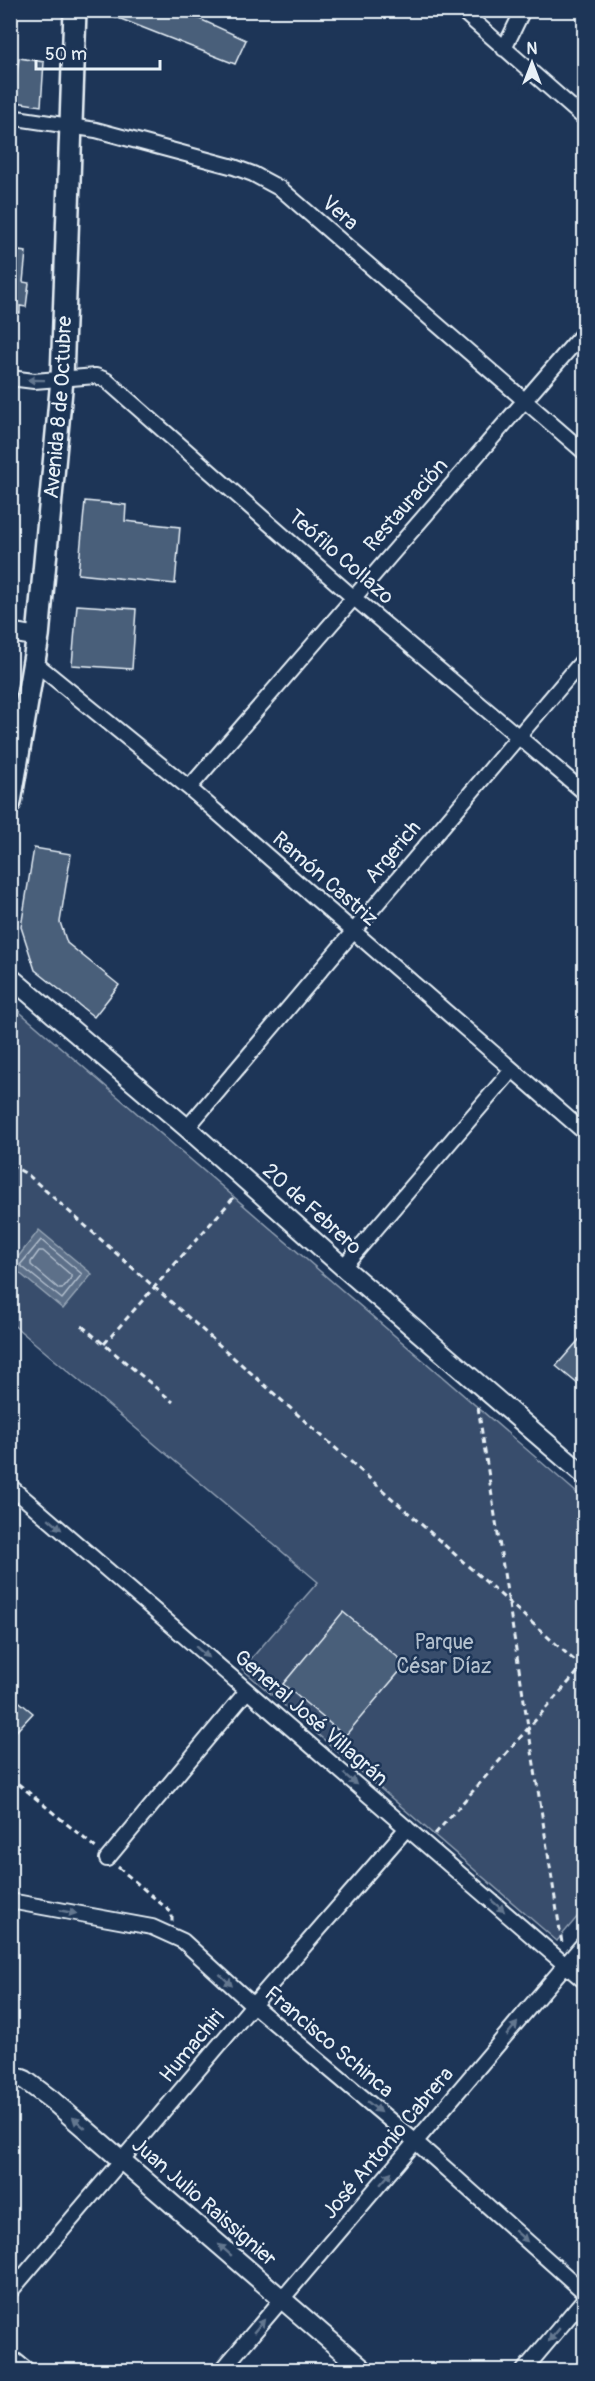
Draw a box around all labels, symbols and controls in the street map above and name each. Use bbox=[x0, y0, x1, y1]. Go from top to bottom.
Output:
scale bar bbox=[36, 33, 160, 71]
north arrow bbox=[502, 33, 562, 93]
text: N bbox=[527, 39, 538, 59]
text: 50 m bbox=[45, 43, 87, 66]
street label: Vera bbox=[316, 190, 364, 236]
street label: Avenida 8 de Octubre bbox=[37, 315, 78, 500]
one-way arrow bbox=[27, 375, 46, 385]
street label: Restauración bbox=[358, 453, 454, 557]
street label: Teófilo Collazo bbox=[283, 504, 399, 610]
street label: Argerich bbox=[359, 815, 427, 889]
street label: Ramón Castriz bbox=[267, 826, 383, 932]
street label: 20 de Febrero bbox=[257, 1157, 367, 1261]
one-way arrow bbox=[47, 1517, 62, 1530]
park label: Parque César Díaz bbox=[396, 1629, 492, 1680]
street label: General José Villagrán bbox=[228, 1644, 394, 1792]
one-way arrow bbox=[194, 1645, 209, 1658]
one-way arrow bbox=[342, 1772, 357, 1785]
one-way arrow bbox=[490, 1899, 505, 1912]
one-way arrow bbox=[59, 1907, 78, 1916]
one-way arrow bbox=[219, 1973, 234, 1987]
street label: Francisco Schinca bbox=[259, 1980, 399, 2104]
street label: Humachiri bbox=[154, 2004, 231, 2088]
one-way arrow bbox=[505, 2022, 518, 2037]
street label: José Antonio Cabrera bbox=[316, 2061, 460, 2225]
one-way arrow bbox=[366, 2100, 381, 2113]
one-way arrow bbox=[72, 2117, 87, 2130]
street label: Juan Julio Raissignier bbox=[126, 2132, 283, 2273]
one-way arrow bbox=[380, 2170, 393, 2186]
one-way arrow bbox=[513, 2229, 528, 2242]
one-way arrow bbox=[217, 2243, 232, 2257]
one-way arrow bbox=[253, 2318, 266, 2334]
one-way arrow bbox=[548, 2327, 561, 2342]

